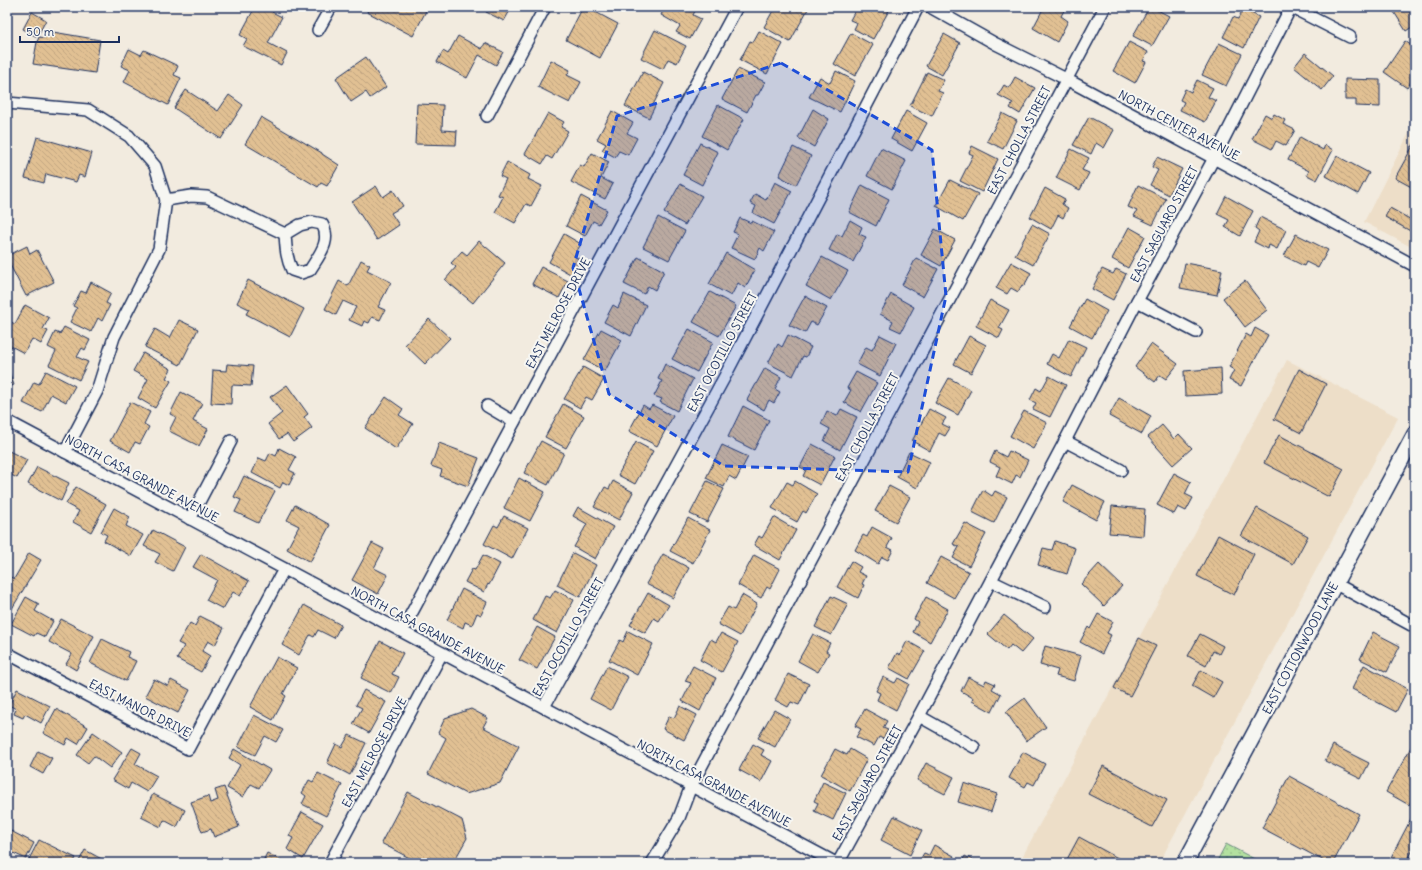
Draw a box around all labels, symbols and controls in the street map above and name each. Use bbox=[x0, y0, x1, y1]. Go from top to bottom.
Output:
scale bar bbox=[20, 18, 119, 44]
text: 50 m bbox=[26, 24, 55, 39]
street label: EAST CHOLLA STREET bbox=[984, 83, 1054, 197]
street label: NORTH CENTER AVENUE bbox=[1116, 87, 1242, 163]
street label: EAST SAGUARO STREET bbox=[1127, 163, 1201, 285]
street label: EAST MELROSE DRIVE bbox=[522, 255, 594, 371]
street label: EAST OCOTILLO STREET bbox=[684, 290, 760, 414]
street label: EAST CHOLLA STREET bbox=[832, 370, 902, 484]
street label: NORTH CASA GRANDE AVENUE bbox=[63, 431, 221, 525]
street label: EAST OCOTILLO STREET bbox=[529, 575, 607, 699]
street label: EAST COTTONWOOD LANE bbox=[1259, 579, 1341, 717]
street label: NORTH CASA GRANDE AVENUE bbox=[349, 583, 507, 677]
street label: EAST MANOR DRIVE bbox=[87, 676, 193, 740]
street label: EAST MELROSE DRIVE bbox=[338, 694, 410, 810]
street label: EAST SAGUARO STREET bbox=[829, 722, 905, 844]
street label: NORTH CASA GRANDE AVENUE bbox=[635, 736, 793, 830]

